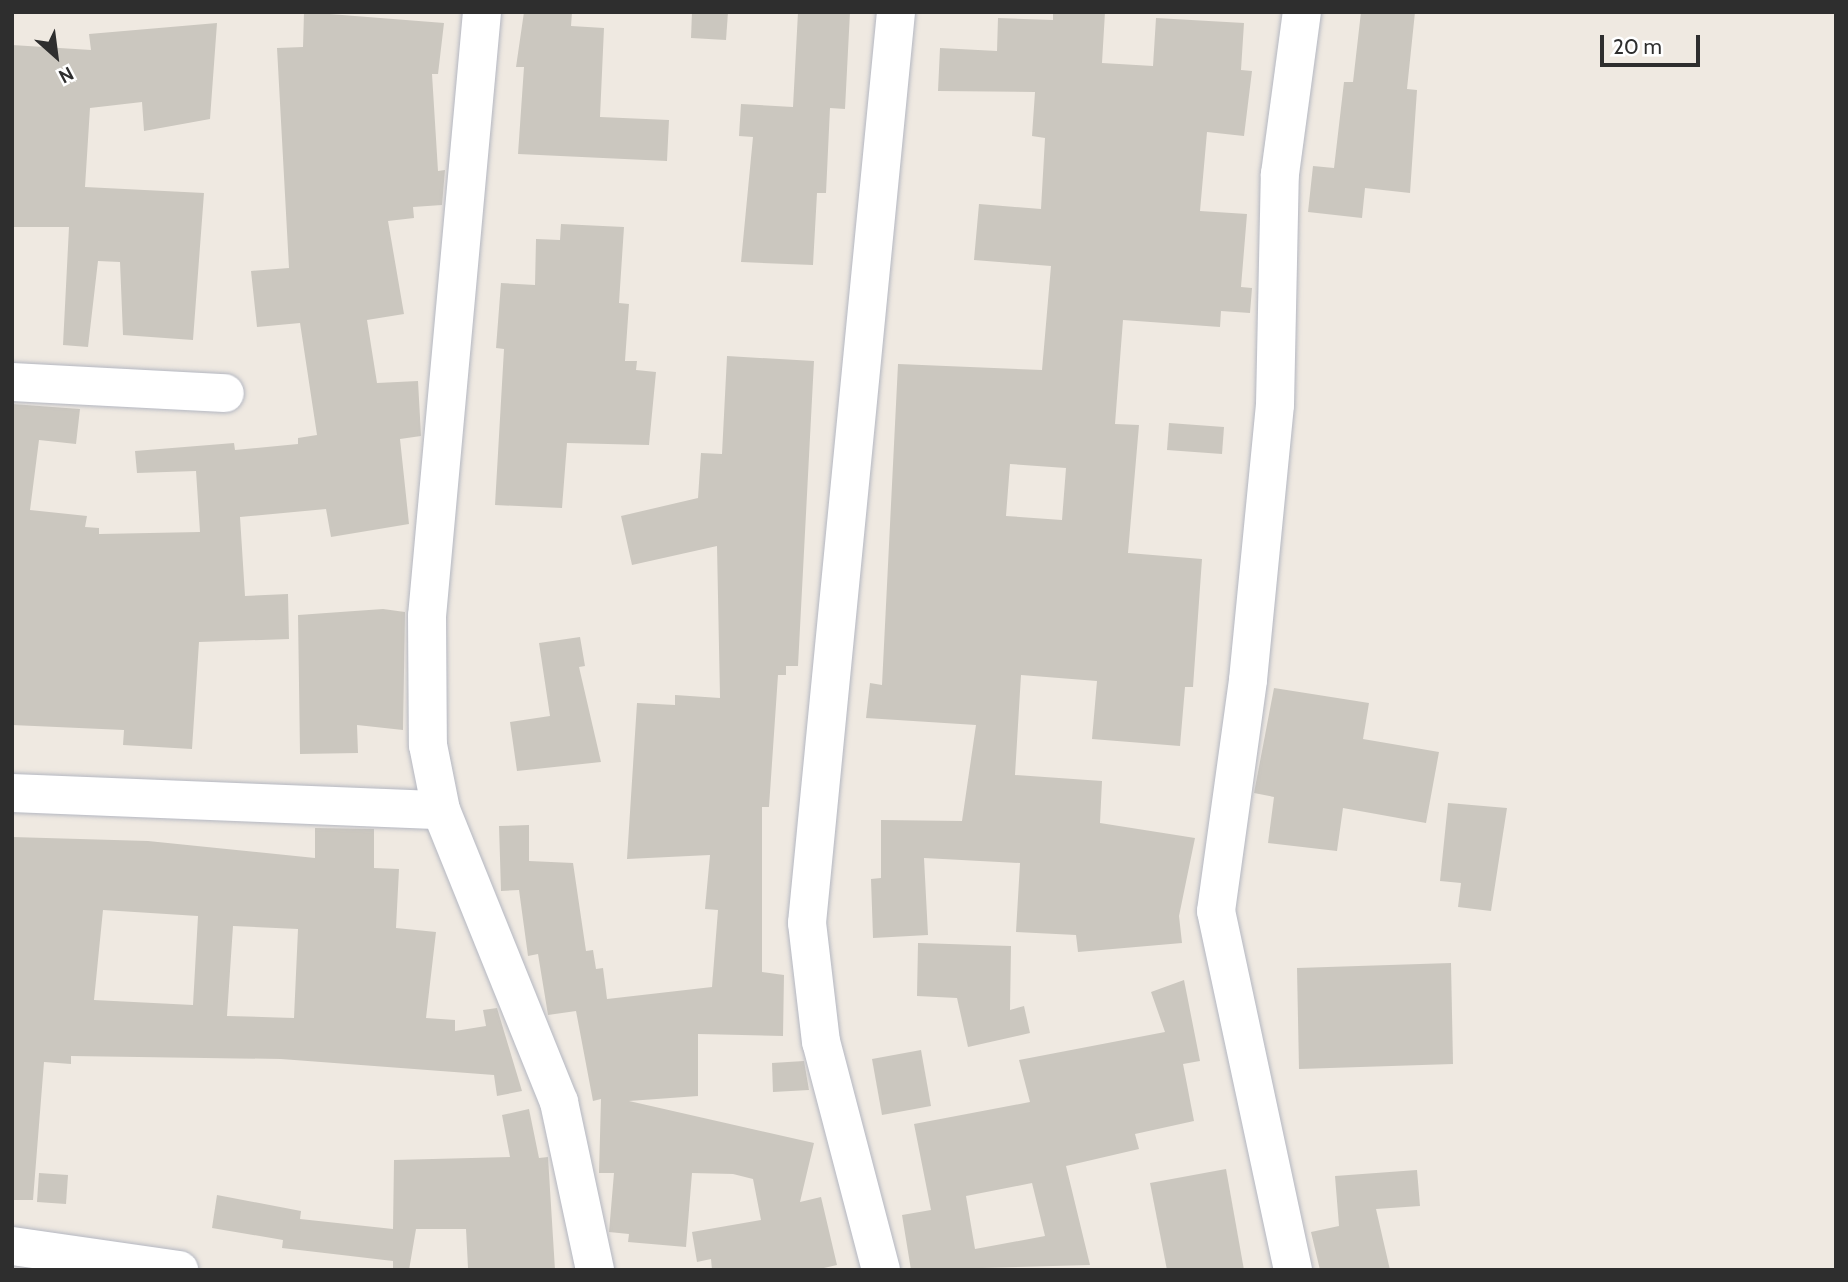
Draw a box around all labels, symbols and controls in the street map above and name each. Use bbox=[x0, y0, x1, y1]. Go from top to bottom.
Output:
north arrow bbox=[21, 21, 91, 91]
scale bar bbox=[1603, 21, 1703, 65]
text: 20 m bbox=[1613, 34, 1662, 59]
text: N bbox=[55, 62, 77, 88]

